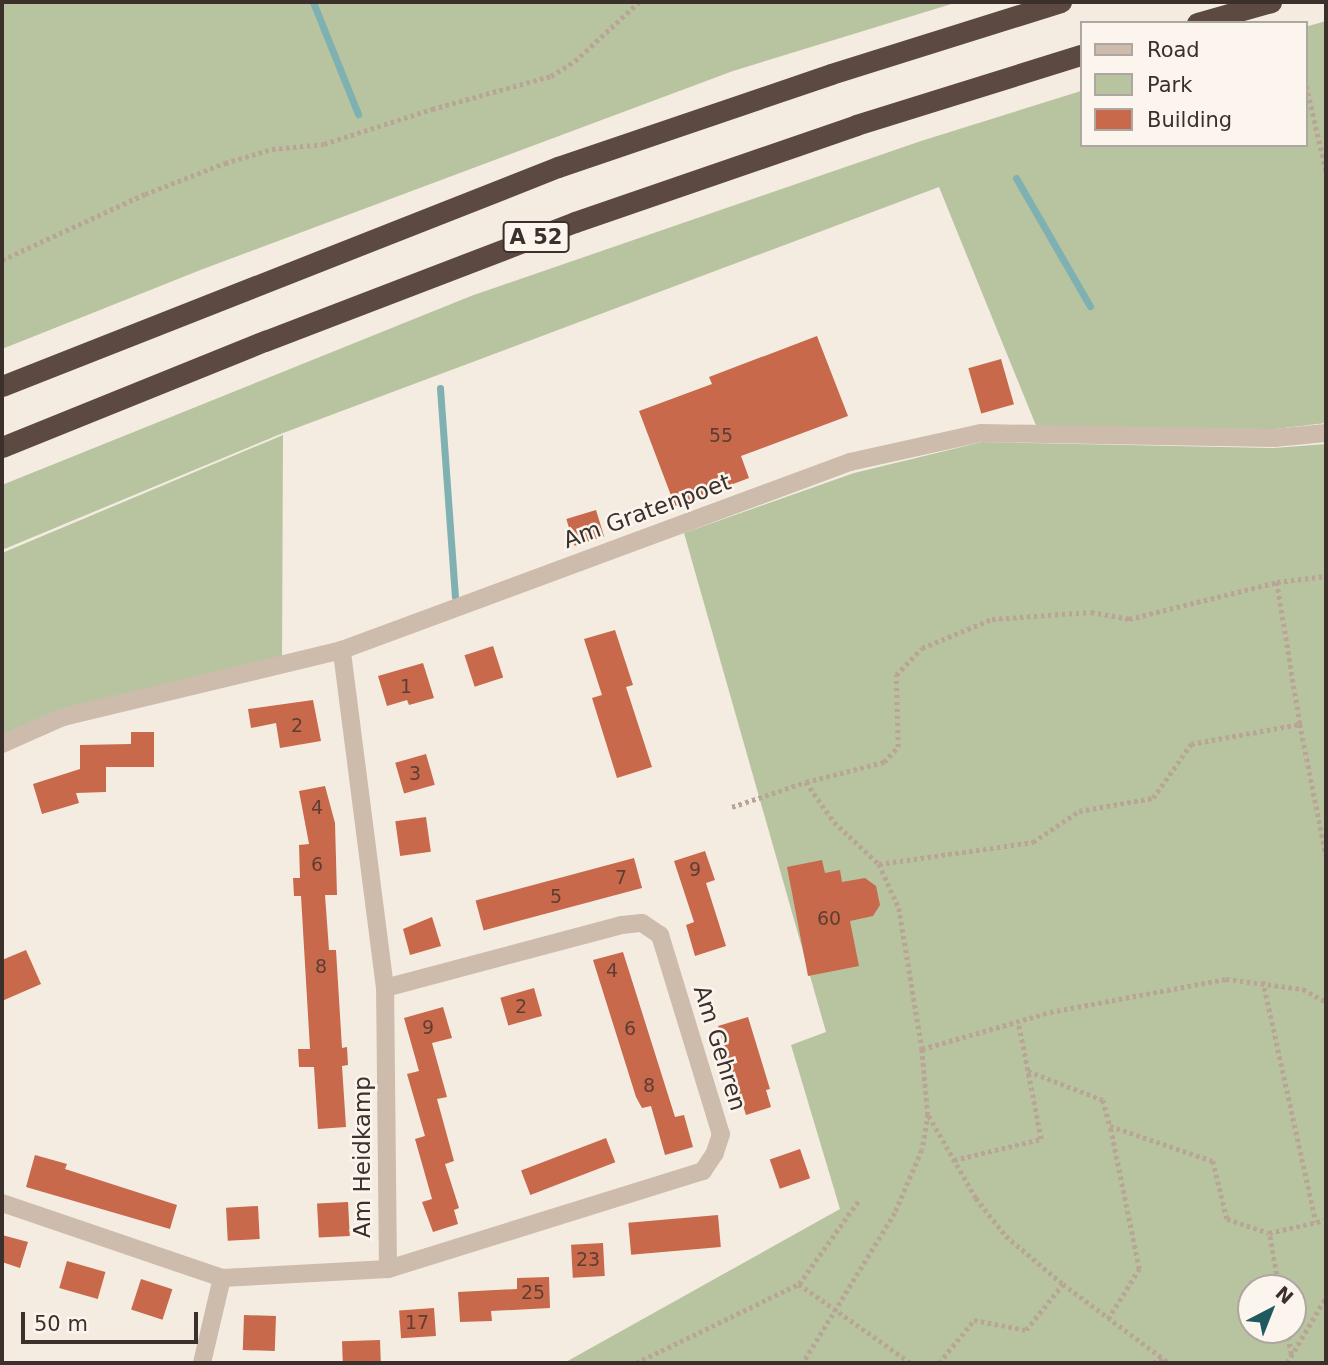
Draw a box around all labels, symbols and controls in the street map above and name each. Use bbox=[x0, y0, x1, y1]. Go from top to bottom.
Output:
legend bbox=[1080, 21, 1307, 147]
text: Road bbox=[1147, 38, 1200, 62]
text: Park bbox=[1147, 73, 1192, 97]
text: Building bbox=[1147, 108, 1232, 132]
road number: A 52 bbox=[501, 219, 571, 254]
house number: 55 bbox=[709, 425, 733, 447]
street label: Am Gratenpoet bbox=[559, 468, 735, 554]
house number: 1 bbox=[400, 676, 412, 698]
house number: 2 bbox=[291, 715, 303, 737]
house number: 3 bbox=[409, 763, 421, 785]
house number: 4 bbox=[311, 797, 323, 819]
house number: 6 bbox=[311, 854, 323, 876]
house number: 9 bbox=[689, 859, 701, 881]
house number: 7 bbox=[615, 867, 627, 889]
house number: 5 bbox=[550, 886, 562, 908]
house number: 60 bbox=[817, 908, 841, 930]
house number: 8 bbox=[315, 956, 327, 978]
house number: 4 bbox=[606, 960, 618, 982]
street label: Am Gehren bbox=[688, 982, 752, 1114]
house number: 2 bbox=[515, 996, 527, 1018]
house number: 9 bbox=[422, 1017, 434, 1039]
house number: 6 bbox=[624, 1018, 636, 1040]
house number: 8 bbox=[643, 1075, 655, 1097]
street label: Am Heidkamp bbox=[348, 1076, 376, 1238]
house number: 23 bbox=[576, 1249, 600, 1271]
north arrow bbox=[1237, 1274, 1307, 1344]
text: N bbox=[1271, 1281, 1298, 1308]
house number: 25 bbox=[521, 1282, 545, 1304]
scale bar bbox=[24, 1298, 201, 1342]
text: 50 m bbox=[34, 1312, 88, 1336]
house number: 17 bbox=[405, 1312, 429, 1334]

